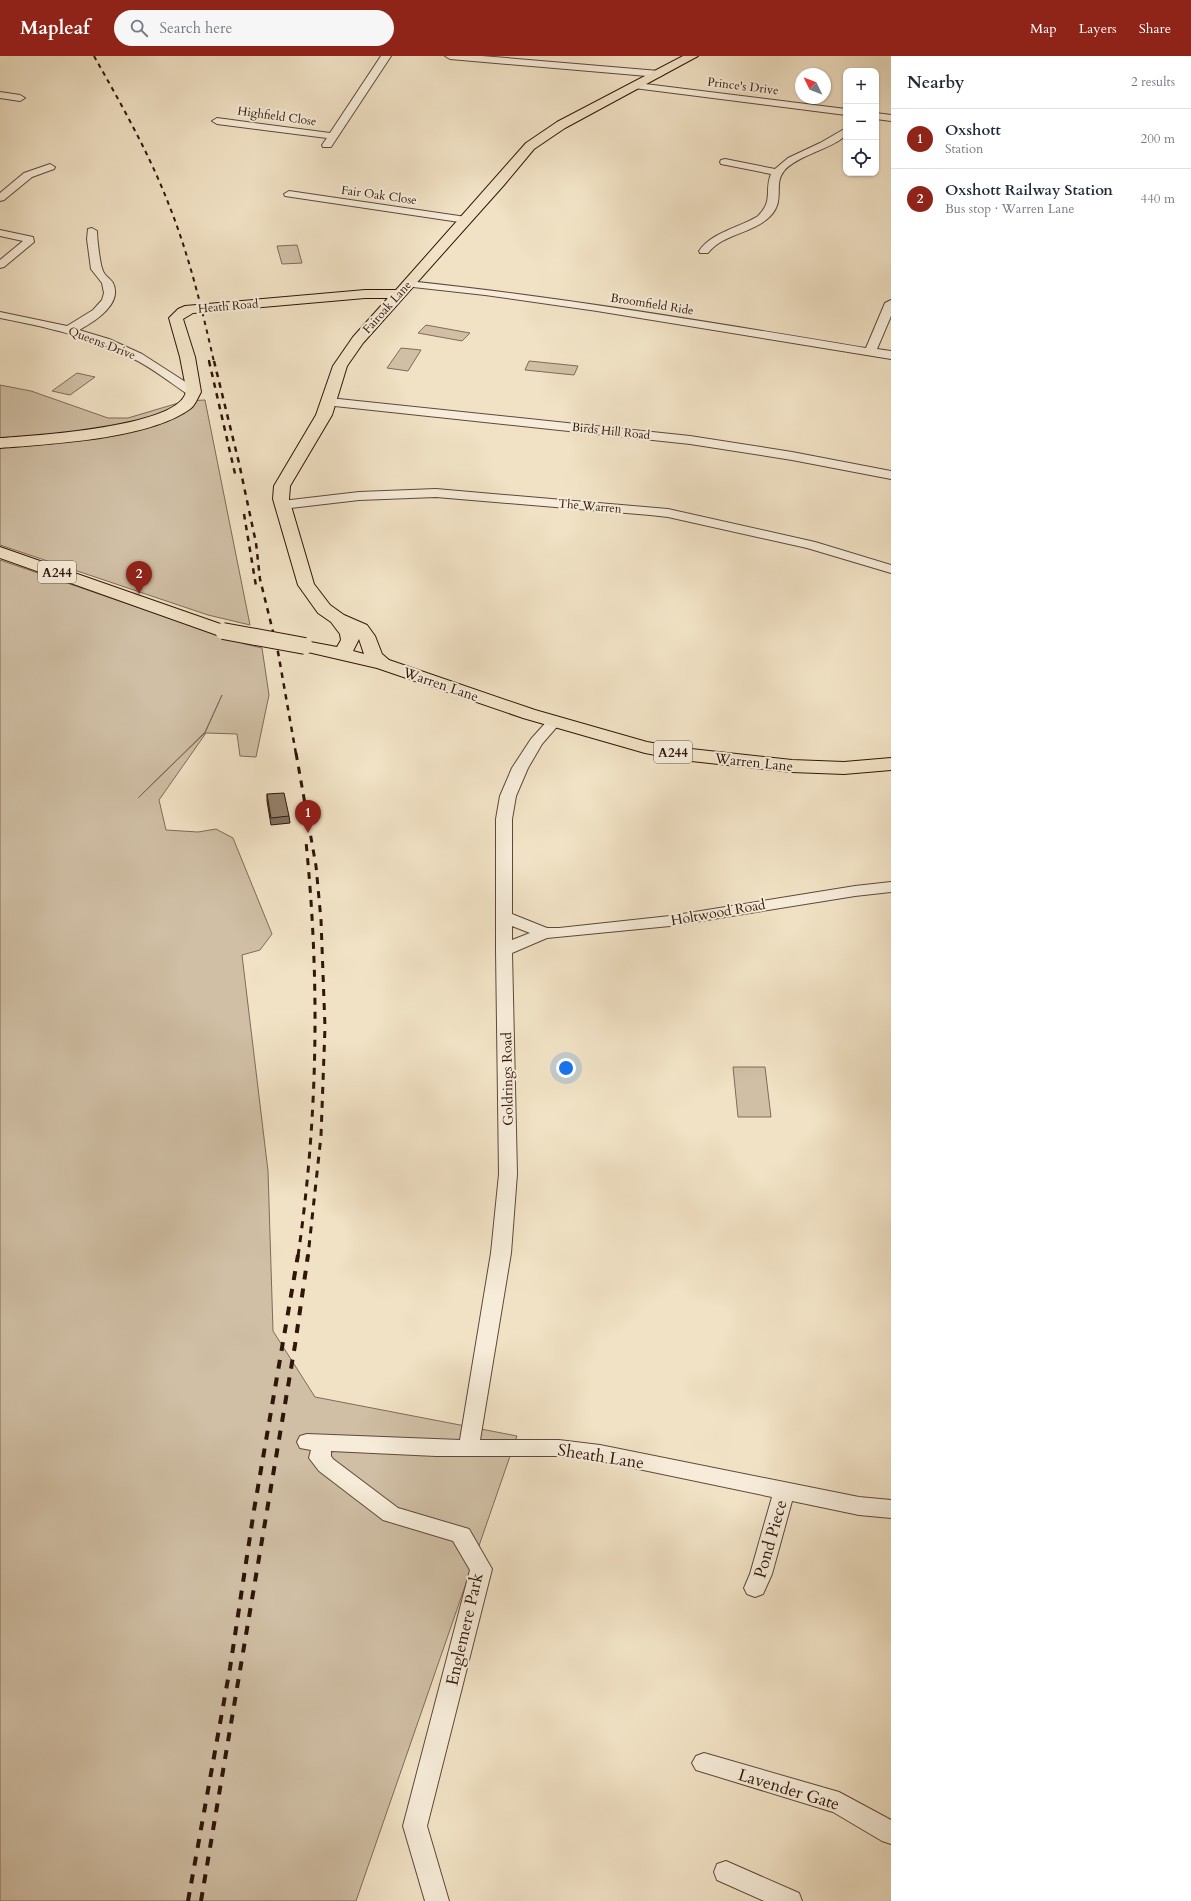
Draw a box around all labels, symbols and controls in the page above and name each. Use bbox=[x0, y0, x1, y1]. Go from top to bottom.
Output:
search box bbox=[114, 10, 394, 46]
text: Mapleaf bbox=[20, 15, 90, 41]
icon: search bbox=[128, 17, 150, 39]
text: Search here bbox=[160, 18, 232, 38]
text: Map bbox=[1030, 19, 1057, 38]
text: Layers bbox=[1079, 19, 1117, 38]
text: Share bbox=[1139, 19, 1171, 38]
north arrow bbox=[795, 68, 831, 104]
map controls bbox=[843, 68, 879, 176]
button: + bbox=[843, 68, 879, 104]
text: Nearby bbox=[907, 71, 964, 94]
text: 2 results bbox=[1131, 73, 1175, 91]
street label: Prince's Drive bbox=[707, 74, 779, 98]
street label: Highfield Close bbox=[236, 103, 318, 129]
button: − bbox=[843, 104, 879, 140]
text: Oxshott bbox=[945, 120, 1001, 140]
text: 1 bbox=[917, 130, 923, 148]
text: 200 m bbox=[1141, 130, 1175, 148]
button: locate bbox=[843, 140, 879, 176]
text: Station bbox=[945, 140, 983, 158]
text: Oxshott Railway Station bbox=[945, 180, 1113, 200]
street label: Fair Oak Close bbox=[340, 182, 418, 208]
text: 2 bbox=[917, 190, 923, 208]
text: 440 m bbox=[1141, 190, 1175, 208]
text: Bus stop · Warren Lane bbox=[945, 200, 1075, 218]
street label: Fairoak Lane bbox=[359, 277, 415, 337]
street label: Broomfield Ride bbox=[609, 290, 695, 318]
street label: Heath Road bbox=[197, 295, 260, 317]
street label: Queens Drive bbox=[66, 323, 138, 363]
street label: Birds Hill Road bbox=[571, 419, 652, 443]
street label: The Warren bbox=[558, 495, 623, 517]
road number: A244 bbox=[38, 561, 76, 583]
pin: 2 bbox=[126, 561, 152, 594]
street label: Warren Lane bbox=[400, 662, 481, 706]
road number: A244 bbox=[654, 741, 692, 763]
street label: Warren Lane bbox=[713, 749, 794, 776]
pin: 1 bbox=[295, 800, 321, 833]
street label: Holtwood Road bbox=[669, 895, 767, 930]
street label: Goldrings Road bbox=[497, 1031, 518, 1126]
your location bbox=[556, 1058, 576, 1078]
street label: Sheath Lane bbox=[556, 1438, 646, 1475]
street label: Pond Piece bbox=[748, 1497, 793, 1581]
street label: Englemere Park bbox=[440, 1570, 489, 1688]
street label: Lavender Gate bbox=[735, 1763, 842, 1816]

